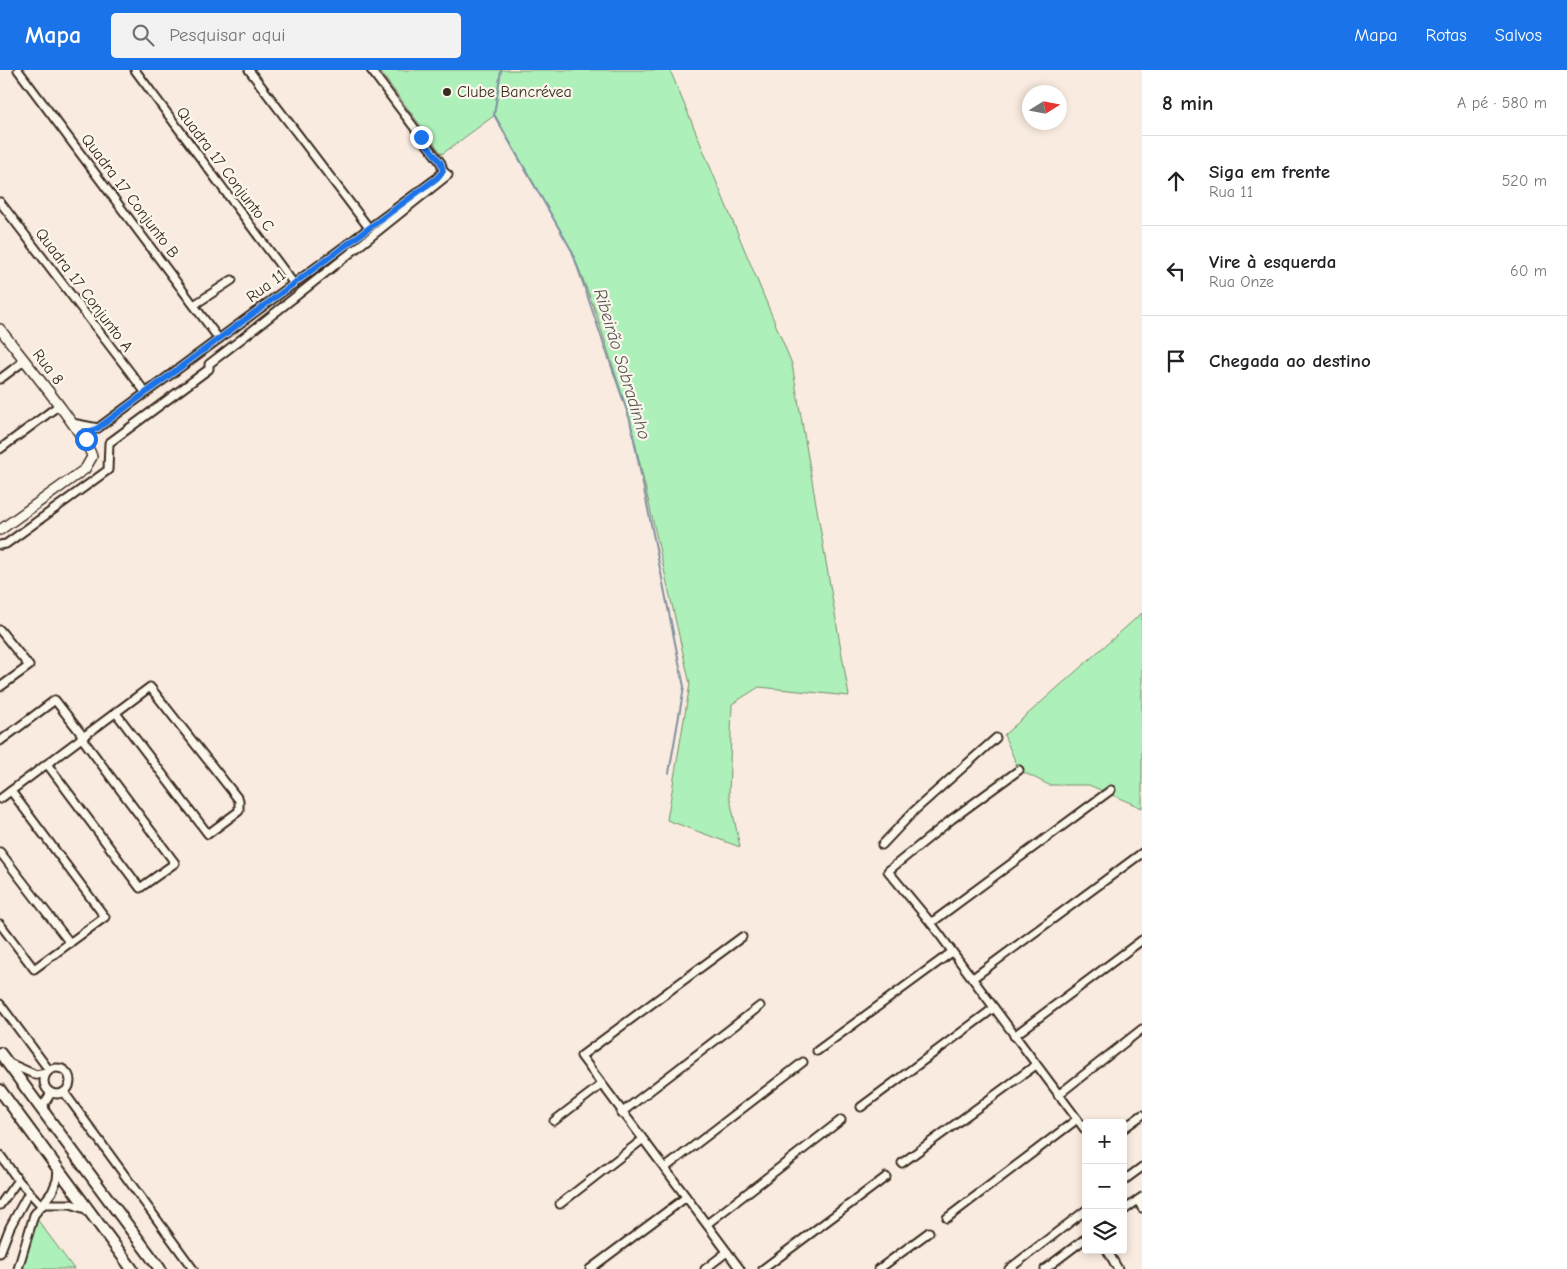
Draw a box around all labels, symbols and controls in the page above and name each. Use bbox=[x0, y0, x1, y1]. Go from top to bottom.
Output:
search box bbox=[111, 13, 461, 58]
text: Mapa bbox=[25, 21, 81, 49]
icon: search bbox=[129, 21, 157, 49]
text: Pesquisar aqui bbox=[169, 24, 285, 46]
text: Mapa bbox=[1354, 25, 1398, 46]
text: Rotas bbox=[1426, 25, 1467, 46]
text: Salvos bbox=[1495, 25, 1542, 46]
place label: Clube Bancrévea bbox=[457, 83, 572, 101]
north arrow bbox=[1022, 85, 1067, 130]
marker: Clube Bancrévea bbox=[441, 86, 453, 98]
text: 8 min bbox=[1162, 91, 1213, 115]
text: A pé · 580 m bbox=[1457, 94, 1547, 112]
street label: Quadra 17 Conjunto C bbox=[172, 103, 278, 235]
route end bbox=[410, 126, 433, 149]
street label: Quadra 17 Conjunto B bbox=[77, 130, 183, 262]
text: Siga em frente bbox=[1209, 161, 1330, 183]
icon: ahead bbox=[1162, 167, 1190, 195]
text: 520 m bbox=[1502, 172, 1547, 190]
text: Rua 11 bbox=[1209, 183, 1253, 201]
street label: Quadra 17 Conjunto A bbox=[32, 225, 136, 355]
text: Vire à esquerda bbox=[1209, 251, 1336, 273]
icon: left bbox=[1162, 257, 1190, 285]
text: 60 m bbox=[1510, 262, 1547, 280]
street label: Rua 11 bbox=[243, 266, 289, 306]
text: Rua Onze bbox=[1209, 273, 1274, 291]
water label: Ribeirão Sobradinho bbox=[589, 286, 655, 442]
street label: Rua 8 bbox=[29, 346, 67, 388]
icon: arrive bbox=[1162, 347, 1190, 375]
text: Chegada ao destino bbox=[1209, 350, 1371, 372]
route start bbox=[75, 428, 98, 451]
map controls bbox=[1082, 1119, 1127, 1254]
button: + bbox=[1082, 1119, 1127, 1164]
button: − bbox=[1082, 1164, 1127, 1209]
button: layers bbox=[1082, 1209, 1127, 1254]

